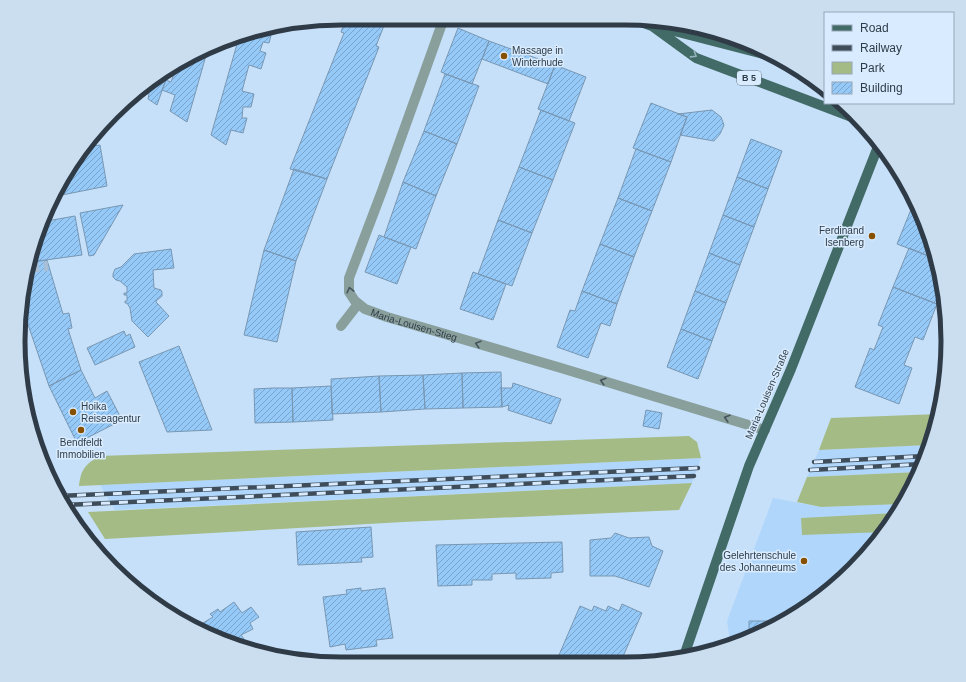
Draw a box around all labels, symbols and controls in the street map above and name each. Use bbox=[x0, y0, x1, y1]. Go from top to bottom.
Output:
legend bbox=[824, 12, 954, 104]
text: Road bbox=[860, 21, 889, 35]
text: Railway bbox=[860, 41, 902, 55]
place label: Massage in Winterhude bbox=[512, 45, 564, 68]
marker: Massage in Winterhude bbox=[499, 51, 509, 61]
one-way arrow bbox=[690, 51, 697, 58]
text: Park bbox=[860, 61, 886, 75]
road number: B 5 bbox=[737, 71, 761, 85]
text: Building bbox=[860, 81, 903, 95]
place label: Ferdinand Isenberg bbox=[819, 225, 864, 248]
marker: Ferdinand Isenberg bbox=[867, 231, 877, 241]
one-way arrow bbox=[346, 287, 355, 294]
street label: Maria-Louisen-Stieg bbox=[369, 306, 459, 343]
one-way arrow bbox=[475, 340, 482, 349]
street label: Maria-Louisen-Straße bbox=[743, 347, 791, 441]
one-way arrow bbox=[600, 377, 607, 385]
place label: Hoika Reiseagentur bbox=[81, 401, 141, 424]
marker: Hoika Reiseagentur bbox=[68, 407, 78, 417]
one-way arrow bbox=[724, 414, 731, 423]
marker: Bendfeldt Immobilien bbox=[76, 425, 86, 435]
place label: Bendfeldt Immobilien bbox=[57, 437, 105, 460]
place label: Gelehrtenschule des Johanneums bbox=[720, 550, 796, 573]
marker: Gelehrtenschule des Johanneums bbox=[799, 556, 809, 566]

